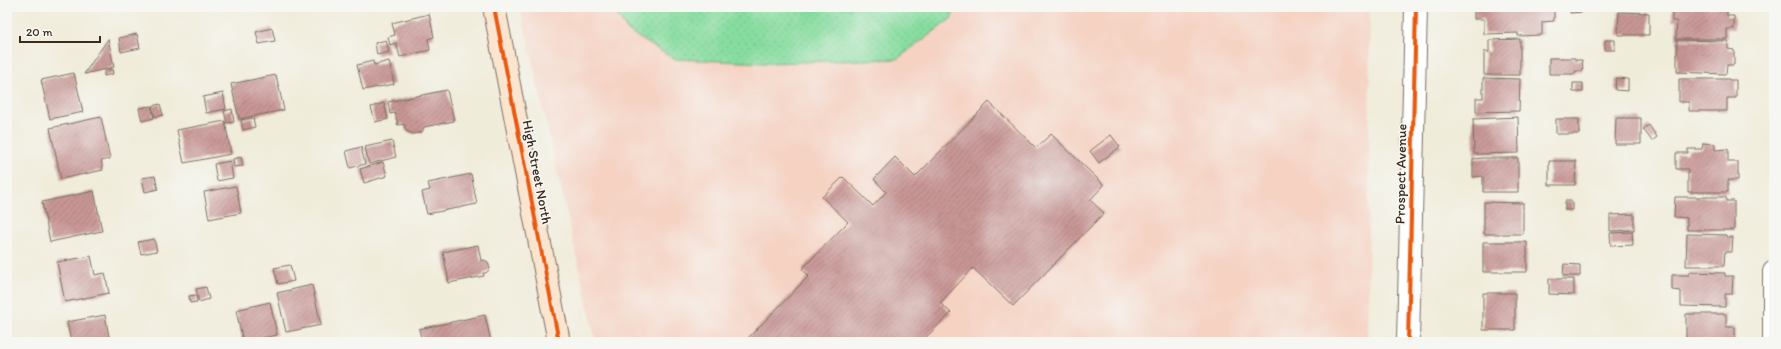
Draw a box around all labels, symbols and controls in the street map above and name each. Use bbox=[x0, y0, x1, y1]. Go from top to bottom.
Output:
scale bar bbox=[20, 18, 100, 44]
text: 20 m bbox=[26, 25, 53, 39]
street label: High Street North bbox=[519, 118, 555, 226]
street label: Prospect Avenue bbox=[1392, 123, 1410, 224]

